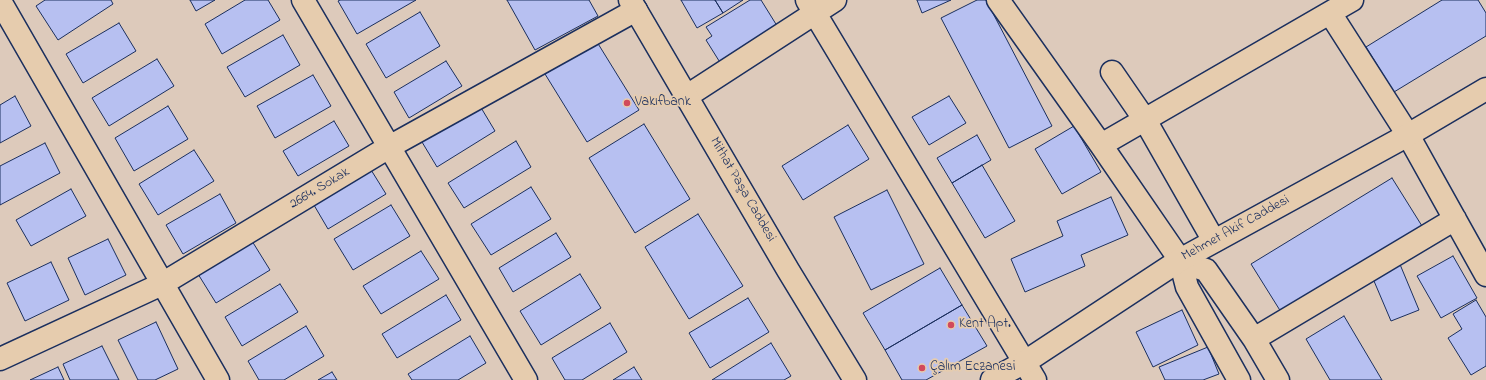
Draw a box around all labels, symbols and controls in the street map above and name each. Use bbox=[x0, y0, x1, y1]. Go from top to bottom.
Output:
place label: Vakıfbank bbox=[635, 95, 691, 111]
marker: Vakıfbank bbox=[622, 98, 632, 108]
street label: Mithat Paşa Caddesi bbox=[705, 135, 779, 245]
street label: 2664. Sokak bbox=[287, 165, 353, 213]
street label: Mehmet Akif Caddesi bbox=[1179, 192, 1293, 266]
place label: Kent Apt. bbox=[959, 317, 1011, 333]
marker: Kent Apt. bbox=[946, 320, 956, 330]
place label: Çalım Eczanesi bbox=[930, 360, 1015, 376]
marker: Çalım Eczanesi bbox=[917, 363, 927, 373]

